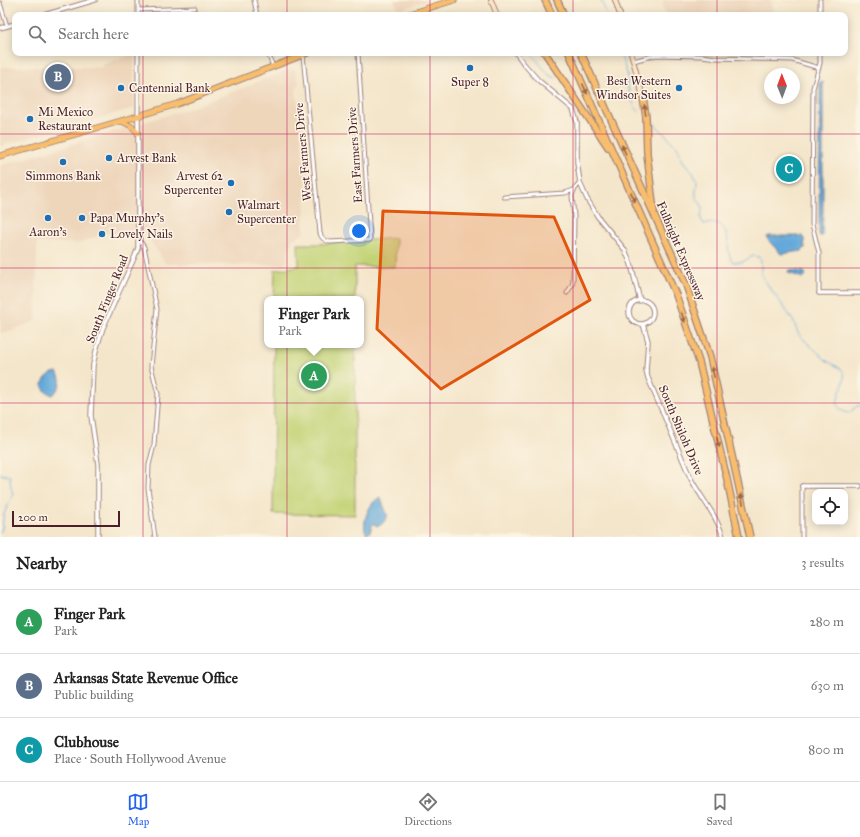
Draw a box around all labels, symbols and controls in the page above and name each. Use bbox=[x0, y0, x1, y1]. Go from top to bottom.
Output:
search box bbox=[12, 12, 848, 56]
icon: search bbox=[26, 23, 48, 45]
text: Search here bbox=[58, 25, 129, 43]
pin: B bbox=[45, 62, 71, 92]
marker: Super 8 bbox=[465, 63, 475, 73]
north arrow bbox=[764, 68, 800, 104]
place label: Best Western Windsor Suites bbox=[596, 74, 671, 102]
place label: Super 8 bbox=[451, 75, 489, 89]
place label: Centennial Bank bbox=[129, 81, 211, 95]
marker: Centennial Bank bbox=[116, 83, 126, 93]
one-way arrow bbox=[582, 83, 588, 94]
marker: Best Western Windsor Suites bbox=[674, 83, 684, 93]
street label: West Farmers Drive bbox=[292, 102, 314, 202]
one-way arrow bbox=[642, 104, 648, 116]
place label: Mi Mexico Restaurant bbox=[38, 105, 93, 133]
street label: East Farmers Drive bbox=[345, 107, 365, 203]
marker: Mi Mexico Restaurant bbox=[25, 114, 35, 124]
one-way arrow bbox=[621, 144, 627, 156]
place label: Arvest Bank bbox=[116, 151, 177, 165]
marker: Arvest Bank bbox=[104, 153, 114, 163]
pin: C bbox=[776, 154, 802, 184]
marker: Simmons Bank bbox=[58, 157, 68, 167]
place label: Simmons Bank bbox=[26, 169, 101, 183]
place label: Arvest 62 Supercenter bbox=[164, 169, 223, 197]
marker: Arvest 62 Supercenter bbox=[226, 178, 236, 188]
one-way arrow bbox=[630, 191, 636, 202]
place label: Walmart Supercenter bbox=[237, 198, 296, 226]
street label: Fulbright Expressway bbox=[653, 199, 708, 303]
marker: Walmart Supercenter bbox=[224, 207, 234, 217]
place label: Papa Murphy's bbox=[90, 211, 164, 225]
marker: Aaron's bbox=[43, 213, 53, 223]
marker: Papa Murphy's bbox=[77, 213, 87, 223]
your location bbox=[349, 221, 369, 241]
place label: Aaron's bbox=[28, 225, 67, 239]
place label: Lovely Nails bbox=[110, 227, 173, 241]
marker: Lovely Nails bbox=[97, 229, 107, 239]
street label: South Finger Road bbox=[83, 253, 132, 345]
popup bbox=[264, 296, 364, 348]
text: Finger Park bbox=[278, 305, 350, 323]
one-way arrow bbox=[680, 311, 686, 323]
text: Park bbox=[278, 323, 302, 339]
pin: A bbox=[301, 361, 327, 391]
one-way arrow bbox=[710, 366, 716, 378]
street label: South Shiloh Drive bbox=[656, 383, 706, 477]
one-way arrow bbox=[715, 436, 721, 448]
map controls bbox=[812, 489, 848, 525]
button: locate bbox=[812, 489, 848, 525]
one-way arrow bbox=[738, 493, 744, 505]
scale bar bbox=[12, 509, 120, 528]
text: 200 m bbox=[18, 511, 48, 524]
text: Nearby bbox=[16, 553, 67, 574]
text: 3 results bbox=[801, 555, 844, 571]
text: Finger Park bbox=[54, 605, 125, 623]
text: A bbox=[25, 614, 33, 630]
text: 280 m bbox=[809, 614, 844, 630]
text: Park bbox=[54, 623, 78, 639]
text: Arkansas State Revenue Office bbox=[54, 669, 238, 687]
text: B bbox=[25, 678, 33, 694]
text: 630 m bbox=[811, 678, 844, 694]
text: Public building bbox=[54, 687, 133, 703]
text: Clubhouse bbox=[54, 733, 119, 751]
text: C bbox=[25, 742, 33, 758]
text: 800 m bbox=[808, 742, 844, 758]
text: Place · South Hollywood Avenue bbox=[54, 751, 226, 767]
tab: Map bbox=[127, 791, 149, 828]
tab: Directions bbox=[404, 791, 452, 828]
tab: Saved bbox=[706, 791, 733, 828]

